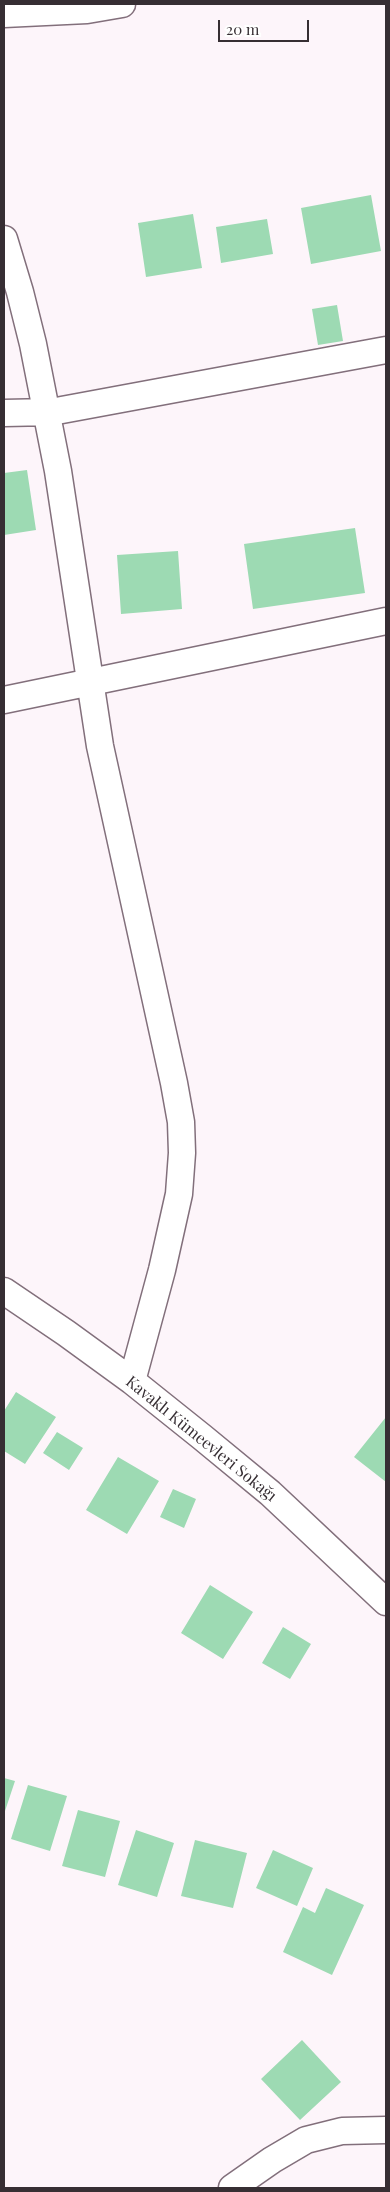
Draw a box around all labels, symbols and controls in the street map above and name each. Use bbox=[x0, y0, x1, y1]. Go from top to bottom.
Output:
scale bar bbox=[220, 10, 311, 42]
text: 20 m bbox=[226, 19, 259, 39]
street label: Kavaklı Kümeevleri Sokağı bbox=[122, 1372, 280, 1506]

